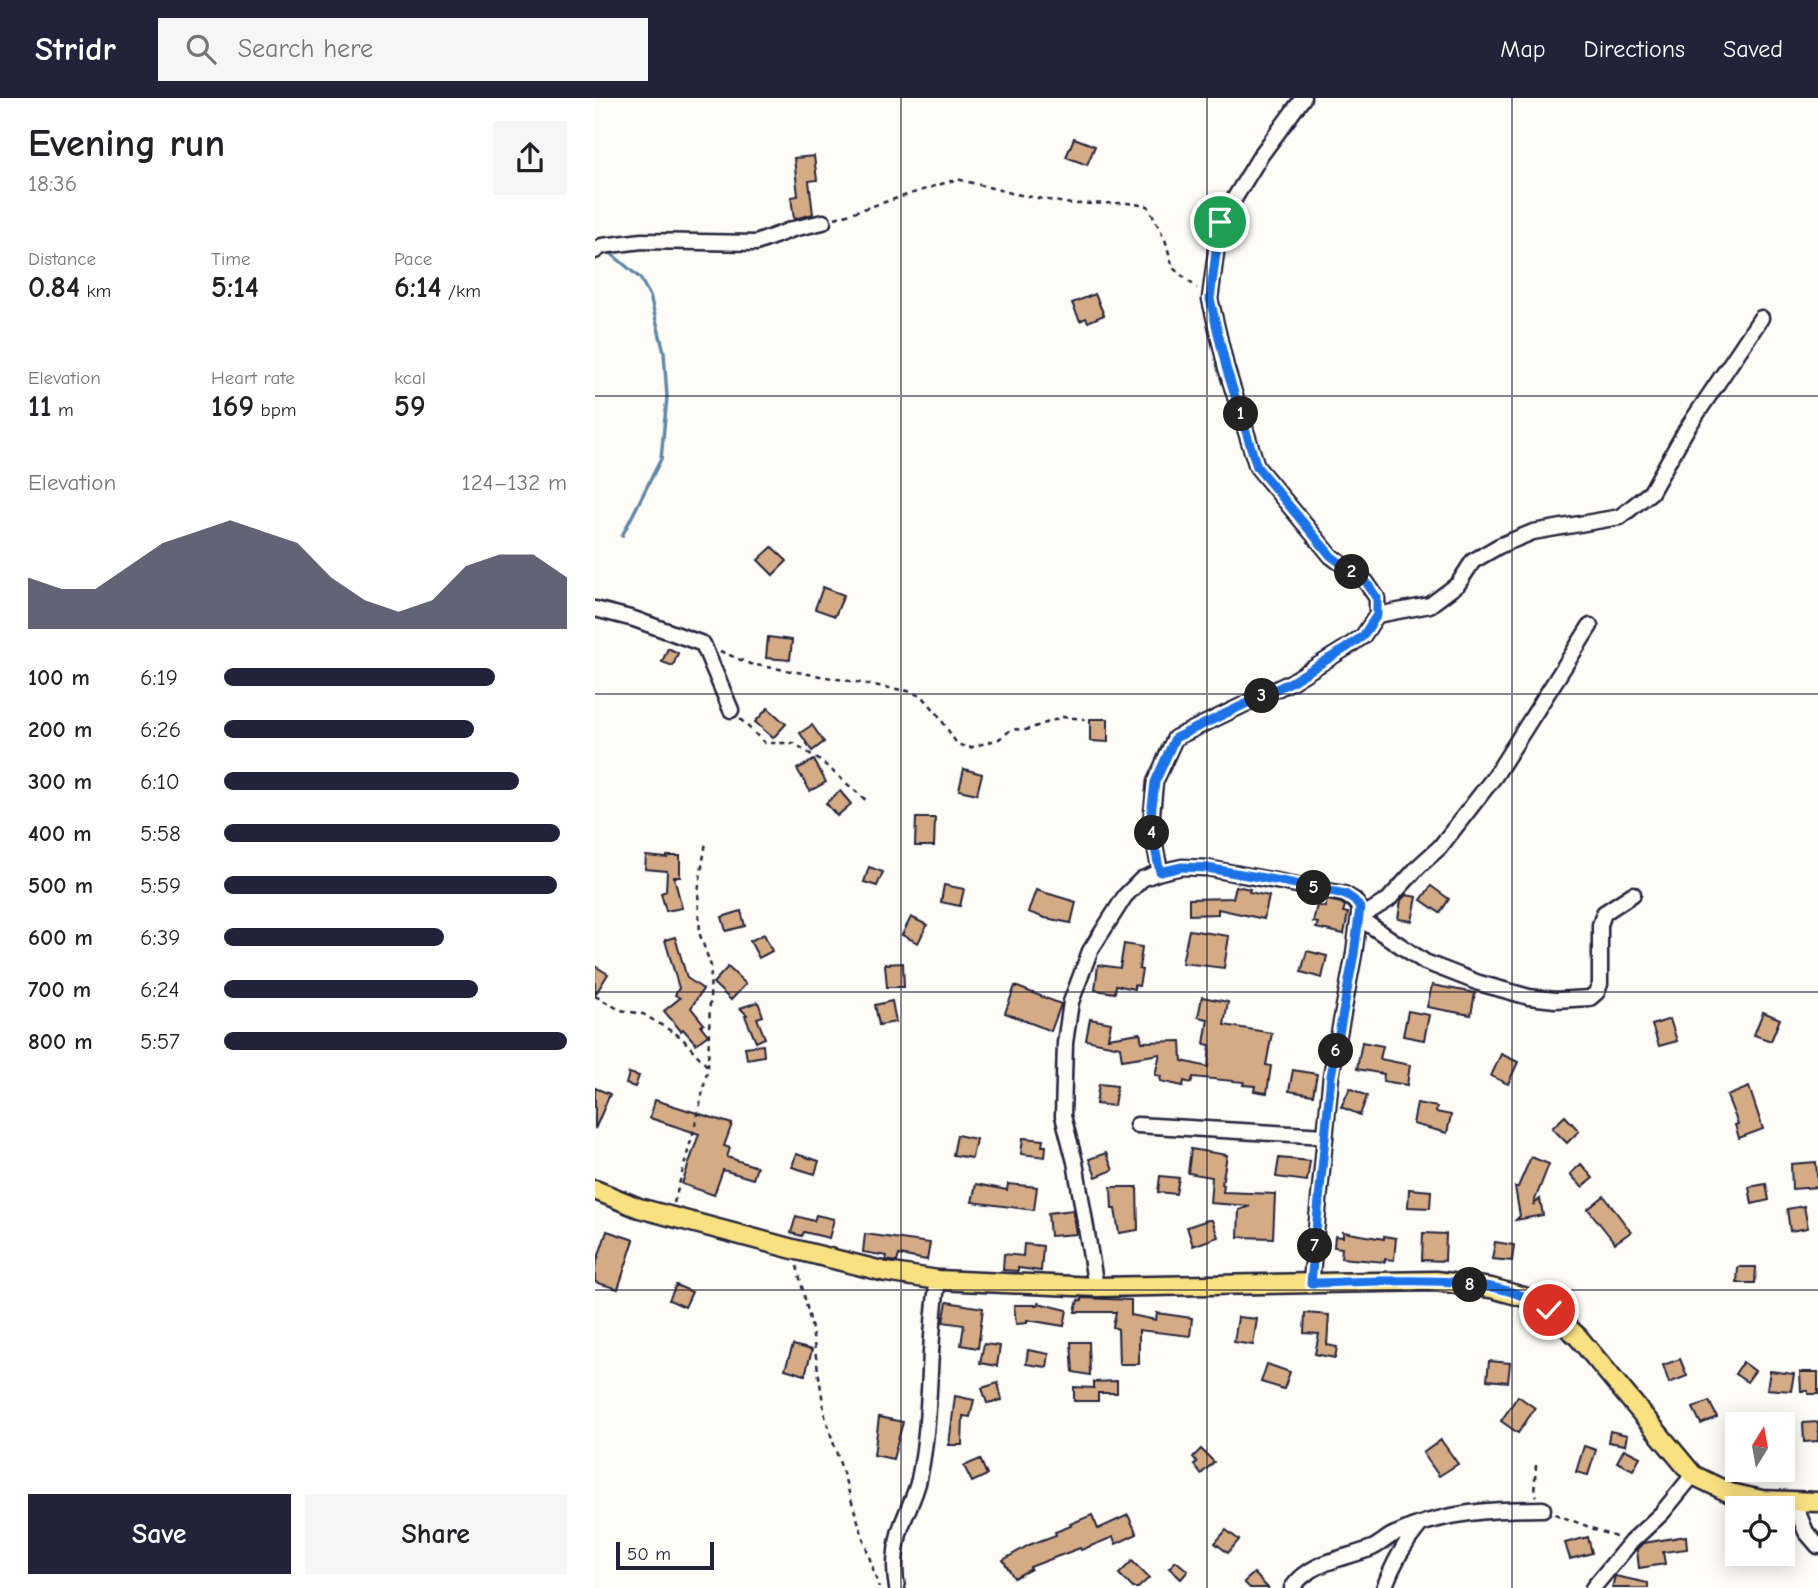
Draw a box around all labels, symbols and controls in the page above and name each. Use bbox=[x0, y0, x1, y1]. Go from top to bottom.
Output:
search box bbox=[158, 18, 648, 81]
text: Stridr bbox=[35, 30, 116, 68]
icon: search bbox=[182, 30, 220, 68]
text: Search here bbox=[238, 34, 373, 64]
text: Map bbox=[1500, 35, 1546, 63]
text: Directions bbox=[1584, 35, 1685, 63]
text: Saved bbox=[1723, 35, 1783, 63]
button: share bbox=[493, 121, 567, 195]
text: Evening run bbox=[28, 122, 225, 166]
text: 18:36 bbox=[28, 170, 77, 197]
pin bbox=[1190, 192, 1250, 252]
icon: arrive bbox=[1201, 203, 1239, 241]
text: Distance bbox=[28, 248, 96, 270]
text: Time bbox=[211, 248, 250, 270]
text: Pace bbox=[394, 248, 432, 270]
text: 0.84 bbox=[28, 270, 80, 305]
text: 5:14 bbox=[211, 270, 259, 305]
text: 6:14 bbox=[394, 270, 441, 305]
text: km bbox=[80, 280, 111, 302]
text: /km bbox=[441, 280, 481, 302]
text: Elevation bbox=[28, 367, 101, 389]
text: Heart rate bbox=[211, 367, 295, 389]
text: kcal bbox=[394, 367, 426, 389]
text: 11 bbox=[28, 389, 52, 424]
text: 169 bbox=[211, 389, 254, 424]
text: 59 bbox=[394, 389, 426, 424]
pin: 1 bbox=[1223, 396, 1259, 432]
text: m bbox=[52, 399, 74, 421]
text: bpm bbox=[254, 399, 297, 421]
text: 1 bbox=[1237, 402, 1244, 424]
text: Elevation bbox=[28, 469, 116, 496]
text: 124–132 m bbox=[462, 469, 567, 496]
pin: 2 bbox=[1335, 554, 1369, 589]
text: 2 bbox=[1347, 560, 1356, 582]
text: 100 m bbox=[28, 664, 90, 691]
text: 6:19 bbox=[140, 664, 178, 691]
pin: 3 bbox=[1245, 678, 1279, 714]
text: 3 bbox=[1257, 684, 1266, 706]
text: 200 m bbox=[28, 716, 92, 743]
text: 6:26 bbox=[140, 716, 181, 743]
text: 300 m bbox=[28, 768, 92, 795]
text: 6:10 bbox=[140, 768, 180, 795]
pin: 4 bbox=[1135, 816, 1169, 850]
text: 400 m bbox=[28, 820, 92, 847]
text: 5:58 bbox=[140, 820, 181, 847]
text: 4 bbox=[1147, 821, 1156, 843]
pin: 5 bbox=[1297, 870, 1331, 906]
text: 500 m bbox=[28, 872, 93, 899]
text: 5:59 bbox=[140, 872, 181, 899]
text: 5 bbox=[1308, 876, 1319, 898]
text: 600 m bbox=[28, 924, 93, 951]
text: 6:39 bbox=[140, 924, 180, 951]
text: 700 m bbox=[28, 976, 91, 1003]
text: 6:24 bbox=[140, 976, 180, 1003]
text: 800 m bbox=[28, 1028, 93, 1055]
text: 5:57 bbox=[140, 1028, 180, 1055]
pin: 6 bbox=[1319, 1034, 1353, 1068]
text: 6 bbox=[1331, 1039, 1340, 1061]
pin: 7 bbox=[1297, 1228, 1333, 1264]
text: 7 bbox=[1310, 1234, 1319, 1256]
pin: 8 bbox=[1453, 1268, 1487, 1302]
text: 8 bbox=[1465, 1273, 1474, 1295]
pin bbox=[1519, 1280, 1579, 1340]
icon: check bbox=[1530, 1291, 1568, 1329]
north arrow bbox=[1725, 1412, 1795, 1482]
map controls bbox=[1725, 1412, 1795, 1566]
button: Save bbox=[28, 1494, 291, 1574]
button: Share bbox=[305, 1494, 567, 1574]
button: locate bbox=[1725, 1496, 1795, 1566]
scale bar bbox=[616, 1539, 714, 1571]
text: 50 m bbox=[627, 1543, 671, 1565]

